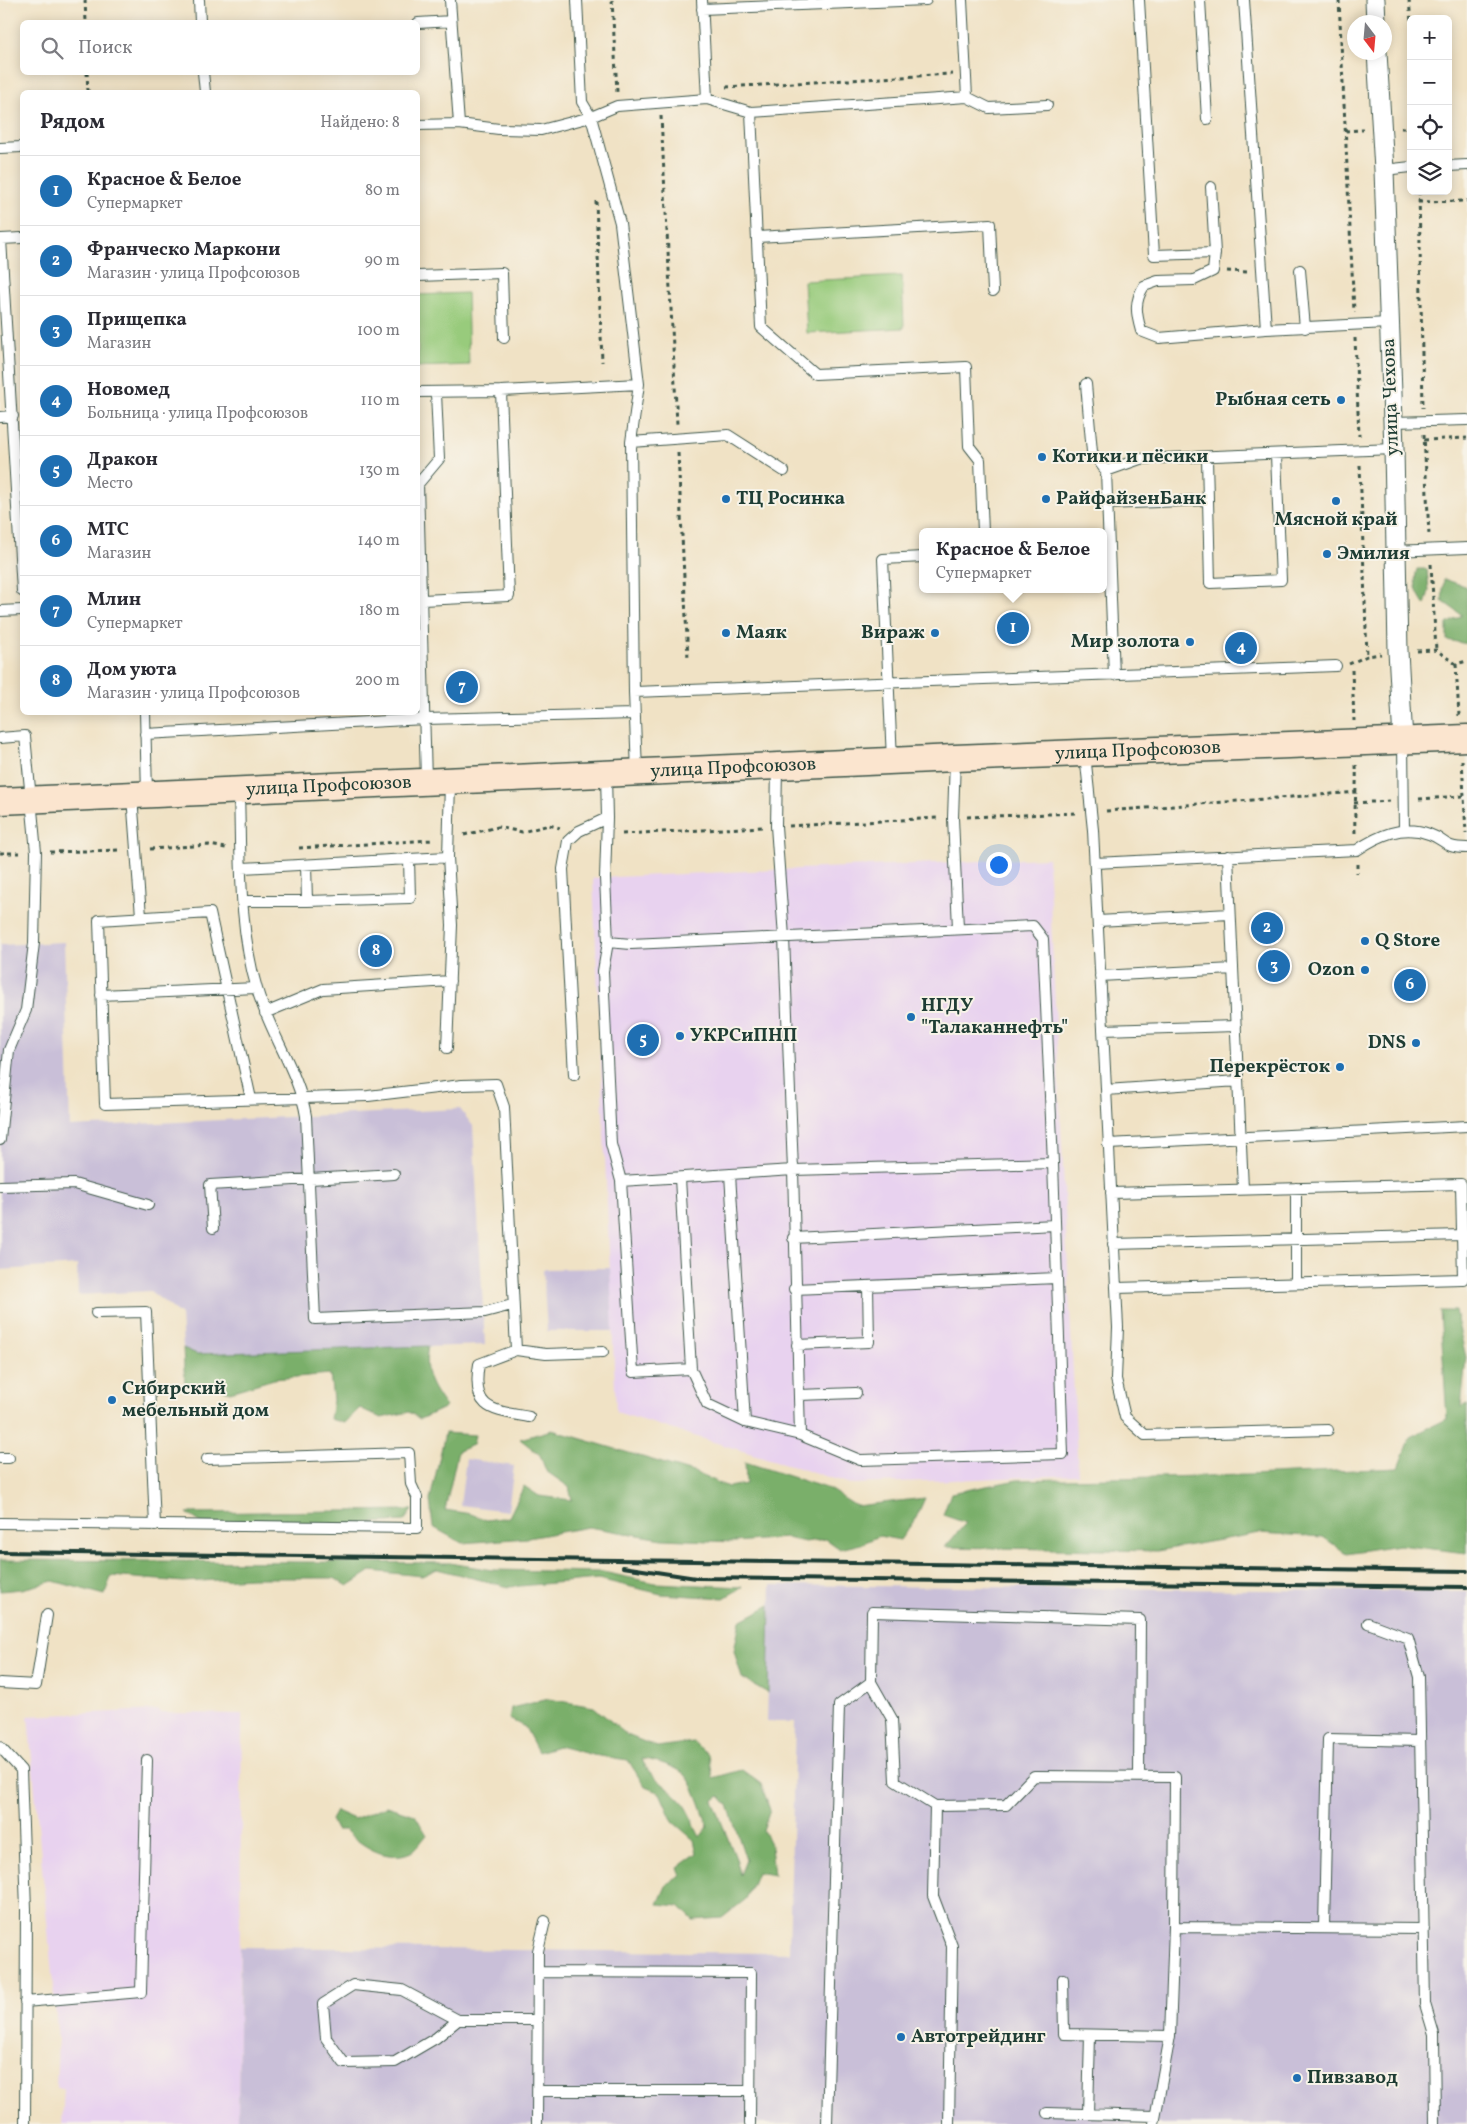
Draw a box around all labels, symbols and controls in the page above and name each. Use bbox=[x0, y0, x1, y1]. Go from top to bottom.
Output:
north arrow bbox=[1347, 15, 1392, 60]
map controls bbox=[1407, 15, 1452, 195]
button: + bbox=[1407, 15, 1452, 60]
search box bbox=[20, 20, 420, 75]
icon: search bbox=[38, 34, 66, 62]
text: Поиск bbox=[78, 35, 132, 61]
button: − bbox=[1407, 60, 1452, 105]
button: locate bbox=[1407, 105, 1452, 150]
text: Рядом bbox=[40, 108, 105, 137]
text: Найдено: 8 bbox=[320, 112, 400, 134]
button: layers bbox=[1407, 150, 1452, 195]
text: Красное & Белое bbox=[87, 167, 241, 193]
text: 1 bbox=[53, 180, 59, 202]
text: 80 m bbox=[365, 180, 400, 202]
text: Супермаркет bbox=[87, 193, 183, 215]
text: Франческо Маркони bbox=[87, 237, 280, 263]
text: 2 bbox=[52, 250, 60, 272]
text: 90 m bbox=[364, 250, 400, 272]
text: Магазин · улица Профсоюзов bbox=[87, 263, 300, 285]
text: Прищепка bbox=[87, 307, 187, 333]
text: 3 bbox=[52, 320, 60, 342]
text: 100 m bbox=[357, 320, 400, 342]
text: Магазин bbox=[87, 333, 151, 355]
street label: улица Чехова bbox=[1376, 338, 1406, 456]
text: Новомед bbox=[87, 377, 170, 403]
place label: Рыбная сеть bbox=[1215, 387, 1331, 413]
text: 4 bbox=[51, 390, 61, 412]
text: 110 m bbox=[361, 390, 400, 412]
marker: Рыбная сеть bbox=[1335, 394, 1347, 406]
text: Больница · улица Профсоюзов bbox=[87, 403, 308, 425]
place label: Котики и пёсики bbox=[1052, 444, 1208, 470]
text: Дракон bbox=[87, 447, 158, 473]
marker: Котики и пёсики bbox=[1036, 451, 1048, 463]
text: 5 bbox=[52, 460, 60, 482]
text: 130 m bbox=[359, 460, 400, 482]
text: Место bbox=[87, 473, 133, 495]
place label: ТЦ Росинка bbox=[736, 486, 845, 512]
place label: РайфайзенБанк bbox=[1056, 486, 1207, 512]
marker: ТЦ Росинка bbox=[720, 493, 732, 505]
marker: РайфайзенБанк bbox=[1040, 493, 1052, 505]
marker: Мясной край bbox=[1330, 495, 1342, 507]
place label: Мясной край bbox=[1274, 507, 1398, 533]
text: МТС bbox=[87, 517, 129, 543]
popup bbox=[919, 528, 1107, 593]
text: 6 bbox=[52, 530, 60, 552]
text: 140 m bbox=[358, 530, 400, 552]
text: Красное & Белое bbox=[936, 537, 1090, 563]
place label: Эмилия bbox=[1337, 541, 1410, 567]
text: Магазин bbox=[87, 543, 151, 565]
marker: Эмилия bbox=[1321, 548, 1333, 560]
text: Супермаркет bbox=[936, 563, 1032, 585]
text: Млин bbox=[87, 587, 141, 613]
text: 7 bbox=[52, 600, 60, 622]
text: 180 m bbox=[359, 600, 400, 622]
pin: 1 bbox=[997, 609, 1029, 647]
text: Супермаркет bbox=[87, 613, 183, 635]
place label: Маяк bbox=[736, 620, 788, 646]
place label: Вираж bbox=[861, 620, 925, 646]
marker: Маяк bbox=[720, 627, 732, 639]
marker: Вираж bbox=[929, 627, 941, 639]
place label: Мир золота bbox=[1071, 629, 1180, 655]
pin: 4 bbox=[1225, 629, 1257, 667]
marker: Мир золота bbox=[1184, 636, 1196, 648]
text: Дом уюта bbox=[87, 657, 177, 683]
pin: 7 bbox=[446, 668, 478, 706]
text: 8 bbox=[52, 670, 60, 692]
text: 200 m bbox=[355, 670, 400, 692]
text: Магазин · улица Профсоюзов bbox=[87, 683, 300, 705]
street label: улица Профсоюзов bbox=[1054, 735, 1221, 767]
street label: улица Профсоюзов bbox=[650, 751, 817, 785]
street label: улица Профсоюзов bbox=[245, 769, 412, 803]
your location bbox=[986, 852, 1012, 878]
pin: 2 bbox=[1251, 909, 1283, 947]
place label: Q Store bbox=[1375, 928, 1440, 954]
pin: 8 bbox=[360, 932, 392, 970]
marker: Q Store bbox=[1359, 935, 1371, 947]
pin: 3 bbox=[1258, 947, 1290, 985]
place label: Ozon bbox=[1308, 957, 1355, 983]
marker: Ozon bbox=[1359, 964, 1371, 976]
pin: 6 bbox=[1394, 966, 1426, 1004]
place label: НГДУ "Талаканнефть" bbox=[921, 993, 1068, 1041]
marker: НГДУ "Талаканнефть" bbox=[905, 1011, 917, 1023]
pin: 5 bbox=[627, 1021, 659, 1059]
place label: УКРСиПНП bbox=[690, 1023, 797, 1049]
marker: УКРСиПНП bbox=[674, 1030, 686, 1042]
place label: DNS bbox=[1368, 1030, 1406, 1056]
marker: DNS bbox=[1410, 1037, 1422, 1049]
place label: Перекрёсток bbox=[1209, 1054, 1331, 1080]
marker: Перекрёсток bbox=[1334, 1061, 1346, 1073]
place label: Сибирский мебельный дом bbox=[122, 1376, 269, 1424]
marker: Сибирский мебельный дом bbox=[106, 1394, 118, 1406]
place label: Автотрейдинг bbox=[911, 2024, 1046, 2050]
marker: Автотрейдинг bbox=[895, 2031, 907, 2043]
place label: Пивзавод bbox=[1307, 2065, 1398, 2091]
marker: Пивзавод bbox=[1291, 2072, 1303, 2084]

